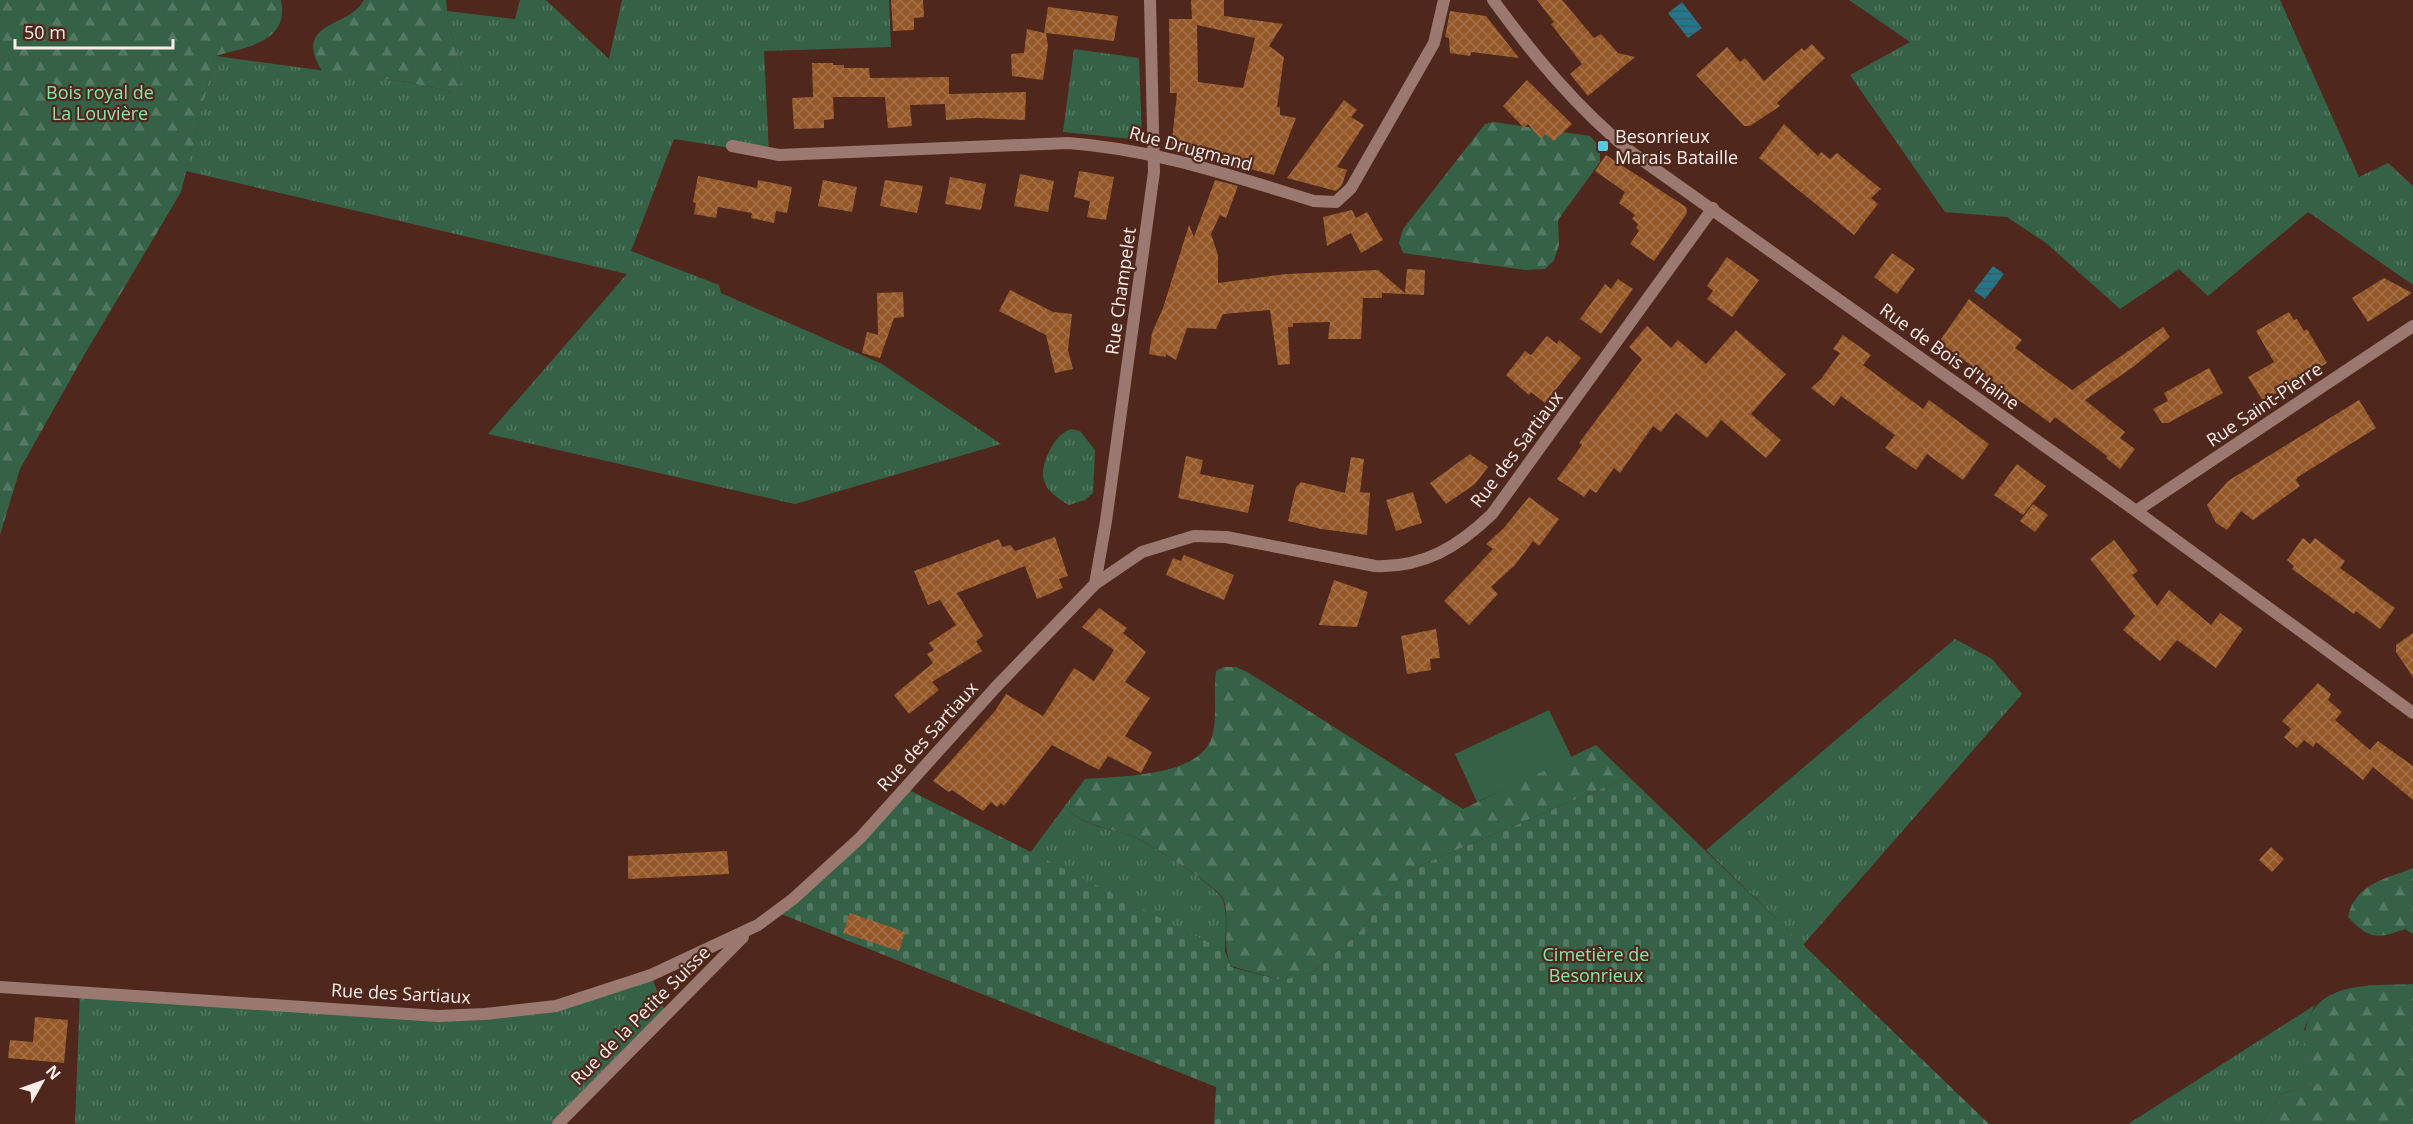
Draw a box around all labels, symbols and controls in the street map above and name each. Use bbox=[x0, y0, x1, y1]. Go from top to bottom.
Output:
scale bar bbox=[15, 12, 172, 50]
text: 50 m bbox=[24, 20, 66, 44]
park label: Bois royal de La Louvière bbox=[46, 80, 154, 125]
street label: Rue Drugmand bbox=[1127, 120, 1255, 176]
place label: Besonrieux Marais Bataille bbox=[1615, 124, 1738, 169]
marker: Besonrieux Marais Bataille bbox=[1596, 139, 1610, 153]
street label: Rue Champelet bbox=[1099, 226, 1141, 356]
street label: Rue de Bois d'Haine bbox=[1875, 297, 2025, 415]
street label: Rue Saint-Pierre bbox=[2201, 356, 2327, 452]
street label: Rue des Sartiaux bbox=[1464, 385, 1568, 512]
street label: Rue des Sartiaux bbox=[871, 676, 983, 796]
street label: Rue de la Petite Suisse bbox=[565, 940, 715, 1090]
park label: Cimetière de Besonrieux bbox=[1543, 942, 1649, 987]
street label: Rue des Sartiaux bbox=[330, 977, 472, 1009]
north arrow bbox=[12, 1052, 72, 1112]
text: N bbox=[41, 1060, 66, 1084]

